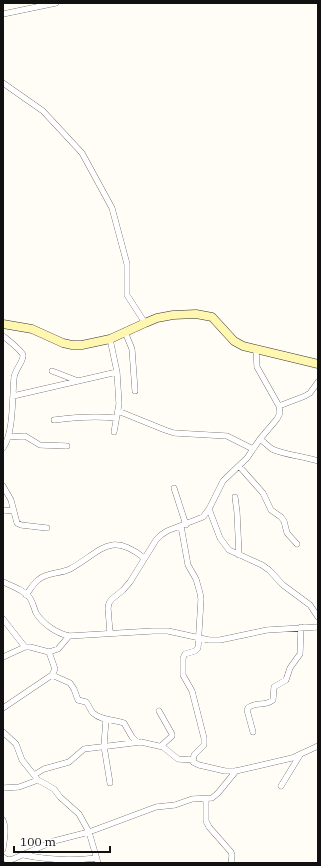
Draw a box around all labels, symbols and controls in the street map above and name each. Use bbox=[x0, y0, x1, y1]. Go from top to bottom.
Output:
scale bar bbox=[14, 828, 110, 854]
text: 100 m bbox=[20, 834, 56, 849]

